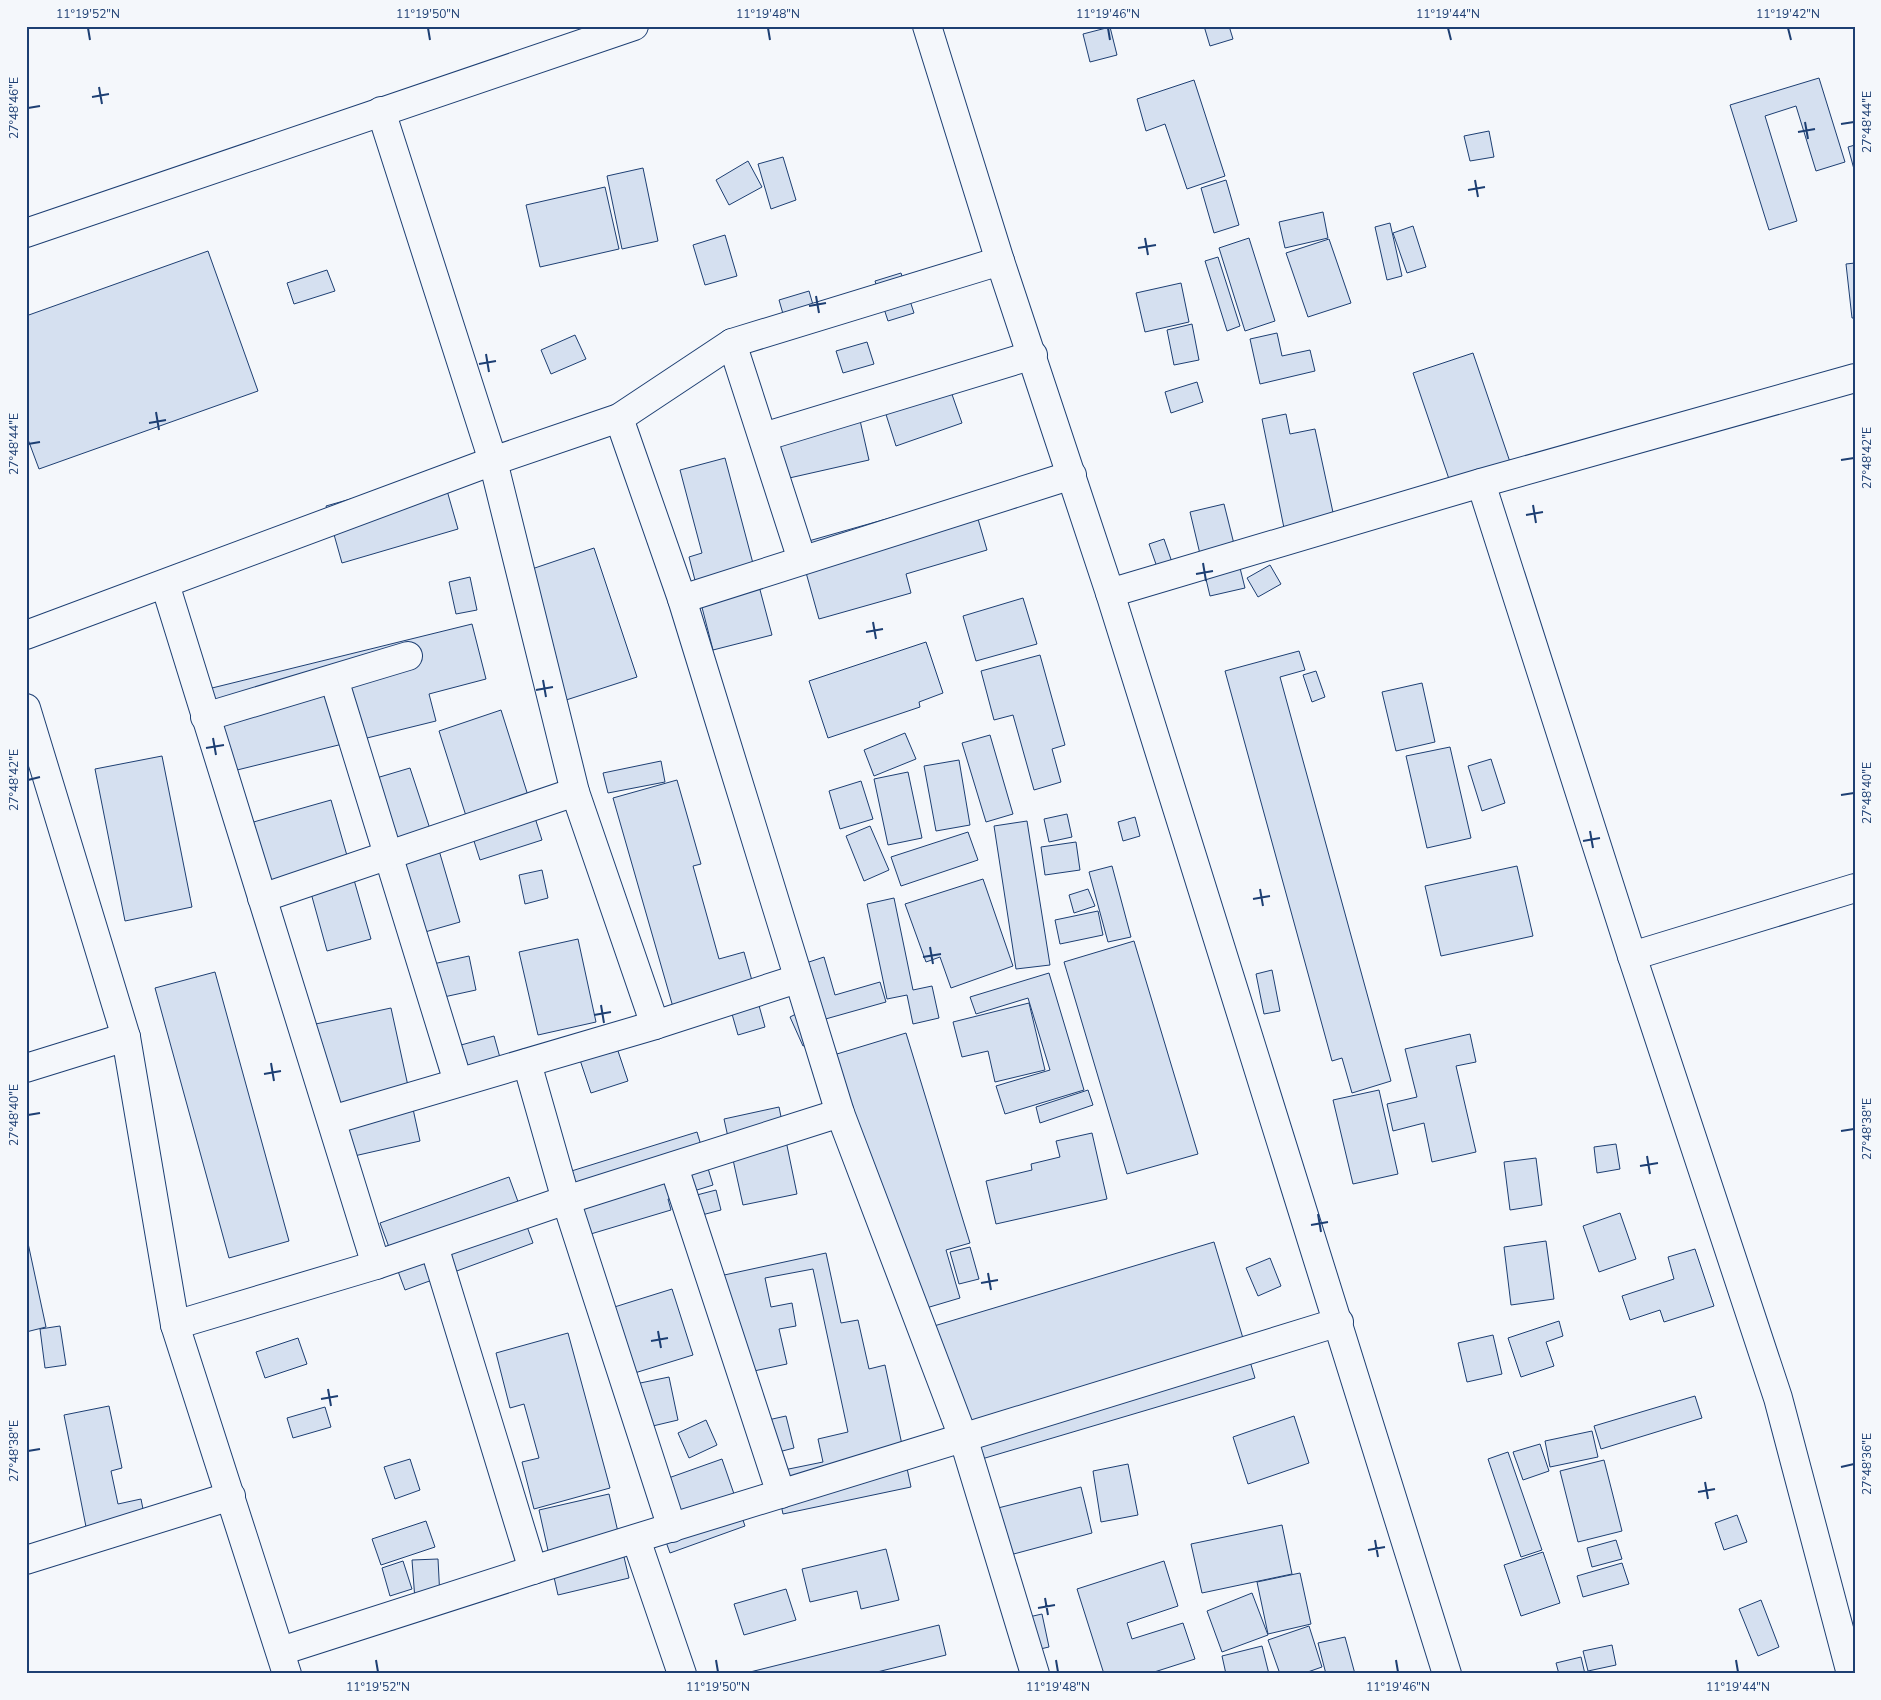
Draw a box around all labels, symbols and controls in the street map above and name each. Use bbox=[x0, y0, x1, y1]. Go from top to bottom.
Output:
text: 11°19'52"N bbox=[56, 6, 120, 22]
text: 11°19'50"N bbox=[396, 6, 460, 22]
text: 11°19'48"N bbox=[736, 6, 800, 22]
text: 11°19'46"N bbox=[1076, 6, 1140, 22]
text: 11°19'44"N bbox=[1416, 6, 1480, 22]
text: 11°19'42"N bbox=[1756, 6, 1820, 22]
text: 27°48'46"E bbox=[6, 77, 22, 139]
text: 27°48'44"E bbox=[1859, 91, 1875, 153]
text: 27°48'44"E bbox=[6, 413, 22, 475]
text: 27°48'42"E bbox=[1859, 427, 1875, 489]
text: 27°48'42"E bbox=[6, 749, 22, 811]
text: 27°48'40"E bbox=[1859, 762, 1875, 824]
text: 27°48'40"E bbox=[6, 1084, 22, 1146]
text: 27°48'38"E bbox=[1859, 1098, 1875, 1160]
text: 27°48'38"E bbox=[6, 1420, 22, 1482]
text: 27°48'36"E bbox=[1859, 1433, 1875, 1495]
text: 11°19'52"N bbox=[346, 1679, 410, 1695]
text: 11°19'50"N bbox=[686, 1679, 750, 1695]
text: 11°19'48"N bbox=[1026, 1679, 1090, 1695]
text: 11°19'46"N bbox=[1366, 1679, 1430, 1695]
text: 11°19'44"N bbox=[1706, 1679, 1770, 1695]

